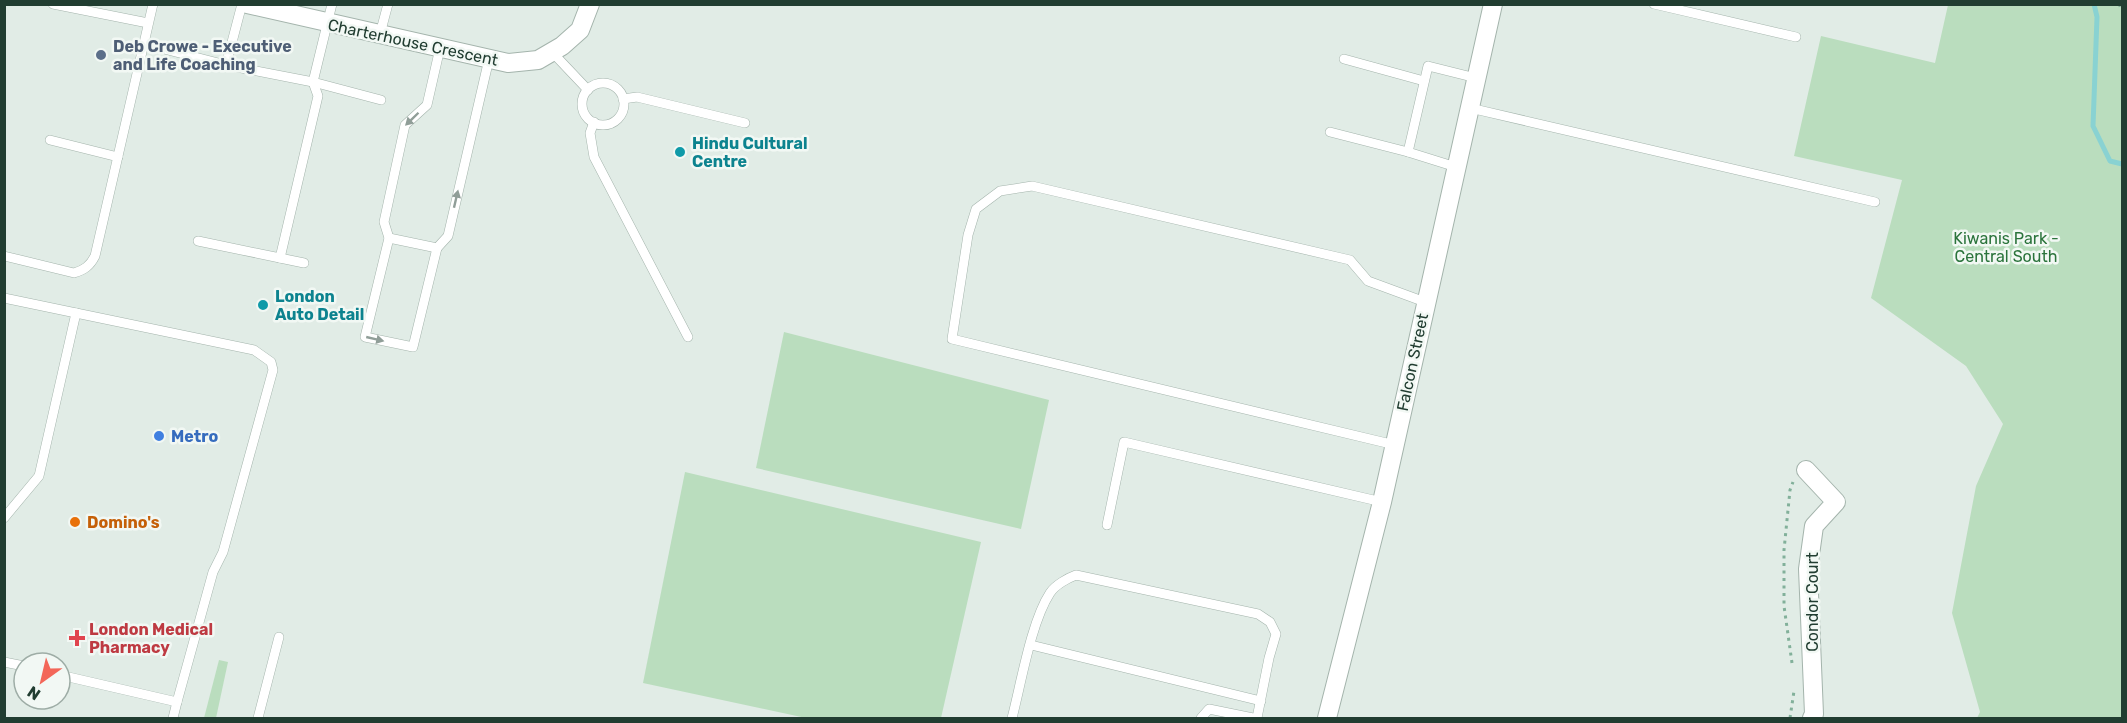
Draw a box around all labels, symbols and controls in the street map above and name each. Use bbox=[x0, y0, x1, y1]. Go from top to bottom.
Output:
street label: Charterhouse Crescent bbox=[326, 15, 500, 70]
place label: Deb Crowe - Executive and Life Coaching bbox=[113, 37, 292, 74]
marker: Deb Crowe - Executive and Life Coaching bbox=[94, 48, 108, 62]
one-way arrow bbox=[406, 112, 420, 126]
place label: Hindu Cultural Centre bbox=[692, 134, 807, 171]
marker: Hindu Cultural Centre bbox=[673, 145, 687, 159]
one-way arrow bbox=[452, 190, 462, 208]
park label: Kiwanis Park - Central South bbox=[1953, 229, 2059, 266]
place label: London Auto Detail bbox=[275, 287, 364, 324]
marker: London Auto Detail bbox=[256, 298, 270, 312]
street label: Falcon Street bbox=[1393, 311, 1432, 413]
one-way arrow bbox=[366, 335, 385, 344]
place label: Metro bbox=[171, 427, 218, 446]
marker: Metro bbox=[152, 429, 166, 443]
place label: Domino's bbox=[87, 513, 160, 532]
marker: Domino's bbox=[68, 515, 82, 529]
street label: Condor Court bbox=[1803, 552, 1822, 652]
place label: London Medical Pharmacy bbox=[89, 620, 213, 657]
marker: London Medical Pharmacy bbox=[70, 631, 84, 645]
north arrow bbox=[12, 651, 72, 711]
text: N bbox=[24, 682, 44, 704]

